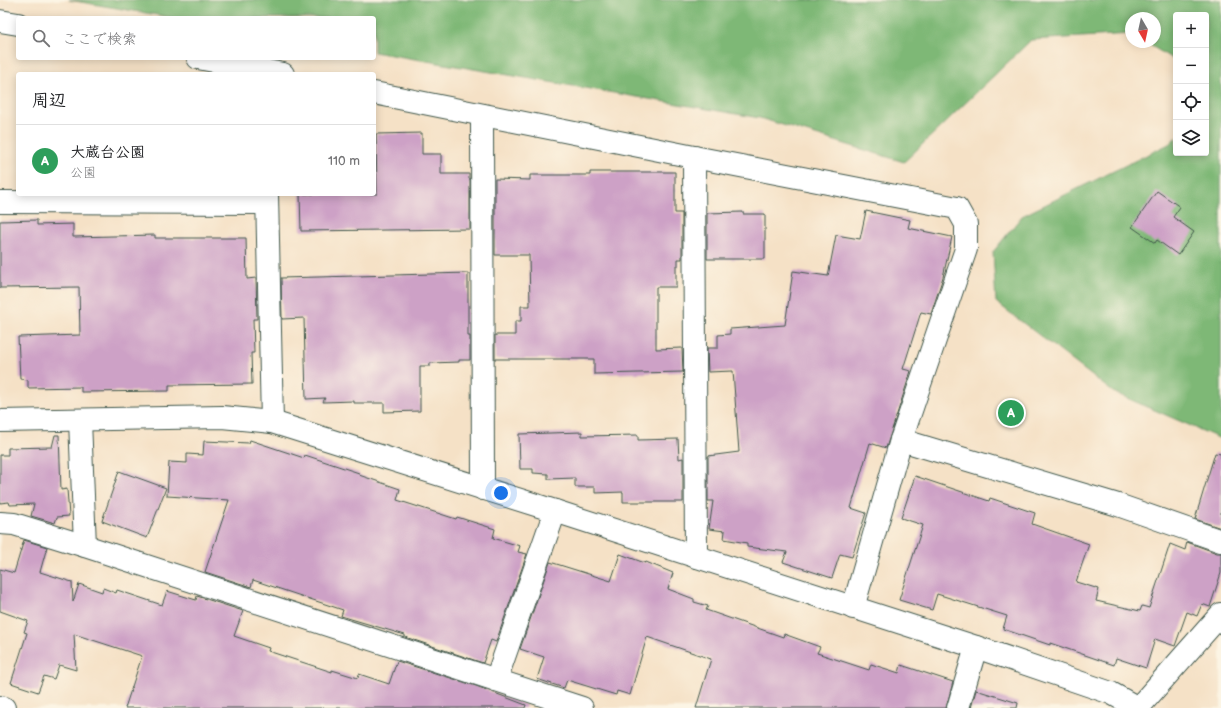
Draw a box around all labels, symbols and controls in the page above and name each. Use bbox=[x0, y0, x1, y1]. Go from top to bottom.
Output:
north arrow bbox=[1125, 12, 1161, 48]
map controls bbox=[1173, 12, 1209, 156]
button: + bbox=[1173, 12, 1209, 48]
search box bbox=[16, 16, 376, 60]
icon: search bbox=[30, 27, 52, 49]
text: ここで検索 bbox=[62, 30, 137, 49]
button: − bbox=[1173, 48, 1209, 84]
button: locate bbox=[1173, 84, 1209, 120]
text: 周辺 bbox=[32, 91, 66, 111]
button: layers bbox=[1173, 120, 1209, 156]
text: 大蔵台公園 bbox=[70, 143, 145, 162]
text: A bbox=[41, 153, 49, 169]
text: 110 m bbox=[328, 153, 360, 169]
text: 公園 bbox=[70, 165, 96, 181]
pin: A bbox=[998, 398, 1024, 428]
your location bbox=[491, 483, 511, 503]

